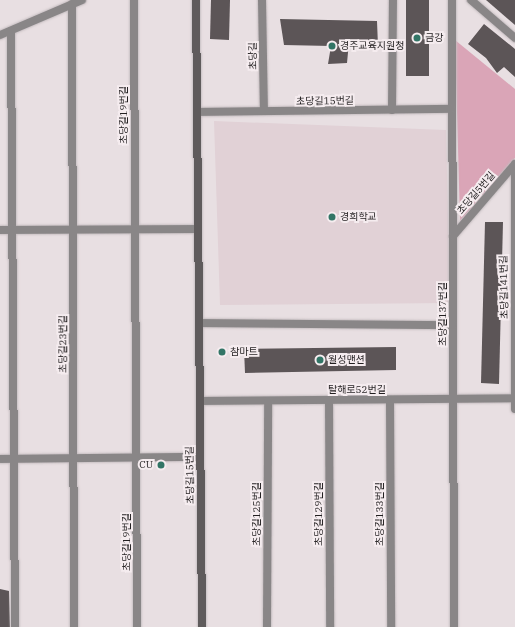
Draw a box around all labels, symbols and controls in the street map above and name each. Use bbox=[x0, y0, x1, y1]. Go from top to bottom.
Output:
place label: 금강 bbox=[425, 32, 443, 44]
marker: 금강 bbox=[412, 33, 422, 43]
place label: 경주교육지원청 bbox=[340, 40, 404, 52]
marker: 경주교육지원청 bbox=[327, 41, 337, 51]
street label: 초당길 bbox=[247, 42, 259, 70]
street label: 초당길19번길 bbox=[118, 86, 130, 144]
street label: 초당길15번길 bbox=[296, 94, 354, 108]
street label: 초당길5번길 bbox=[454, 169, 498, 217]
place label: 경희학교 bbox=[340, 211, 377, 223]
marker: 경희학교 bbox=[327, 212, 337, 222]
street label: 초당길141번길 bbox=[497, 255, 511, 319]
street label: 초당길137번길 bbox=[437, 282, 449, 346]
street label: 초당길23번길 bbox=[57, 315, 69, 373]
place label: 참마트 bbox=[230, 346, 258, 358]
marker: 참마트 bbox=[217, 347, 227, 357]
place label: 월성맨션 bbox=[328, 354, 365, 366]
marker: 월성맨션 bbox=[315, 355, 325, 365]
street label: 탈해로52번길 bbox=[328, 384, 386, 396]
street label: 초당길15번길 bbox=[183, 446, 197, 504]
place label: CU bbox=[139, 459, 153, 471]
marker: CU bbox=[156, 460, 166, 470]
street label: 초당길125번길 bbox=[251, 482, 263, 546]
street label: 초당길129번길 bbox=[313, 482, 325, 546]
street label: 초당길133번길 bbox=[374, 482, 386, 546]
street label: 초당길19번길 bbox=[121, 513, 133, 571]

